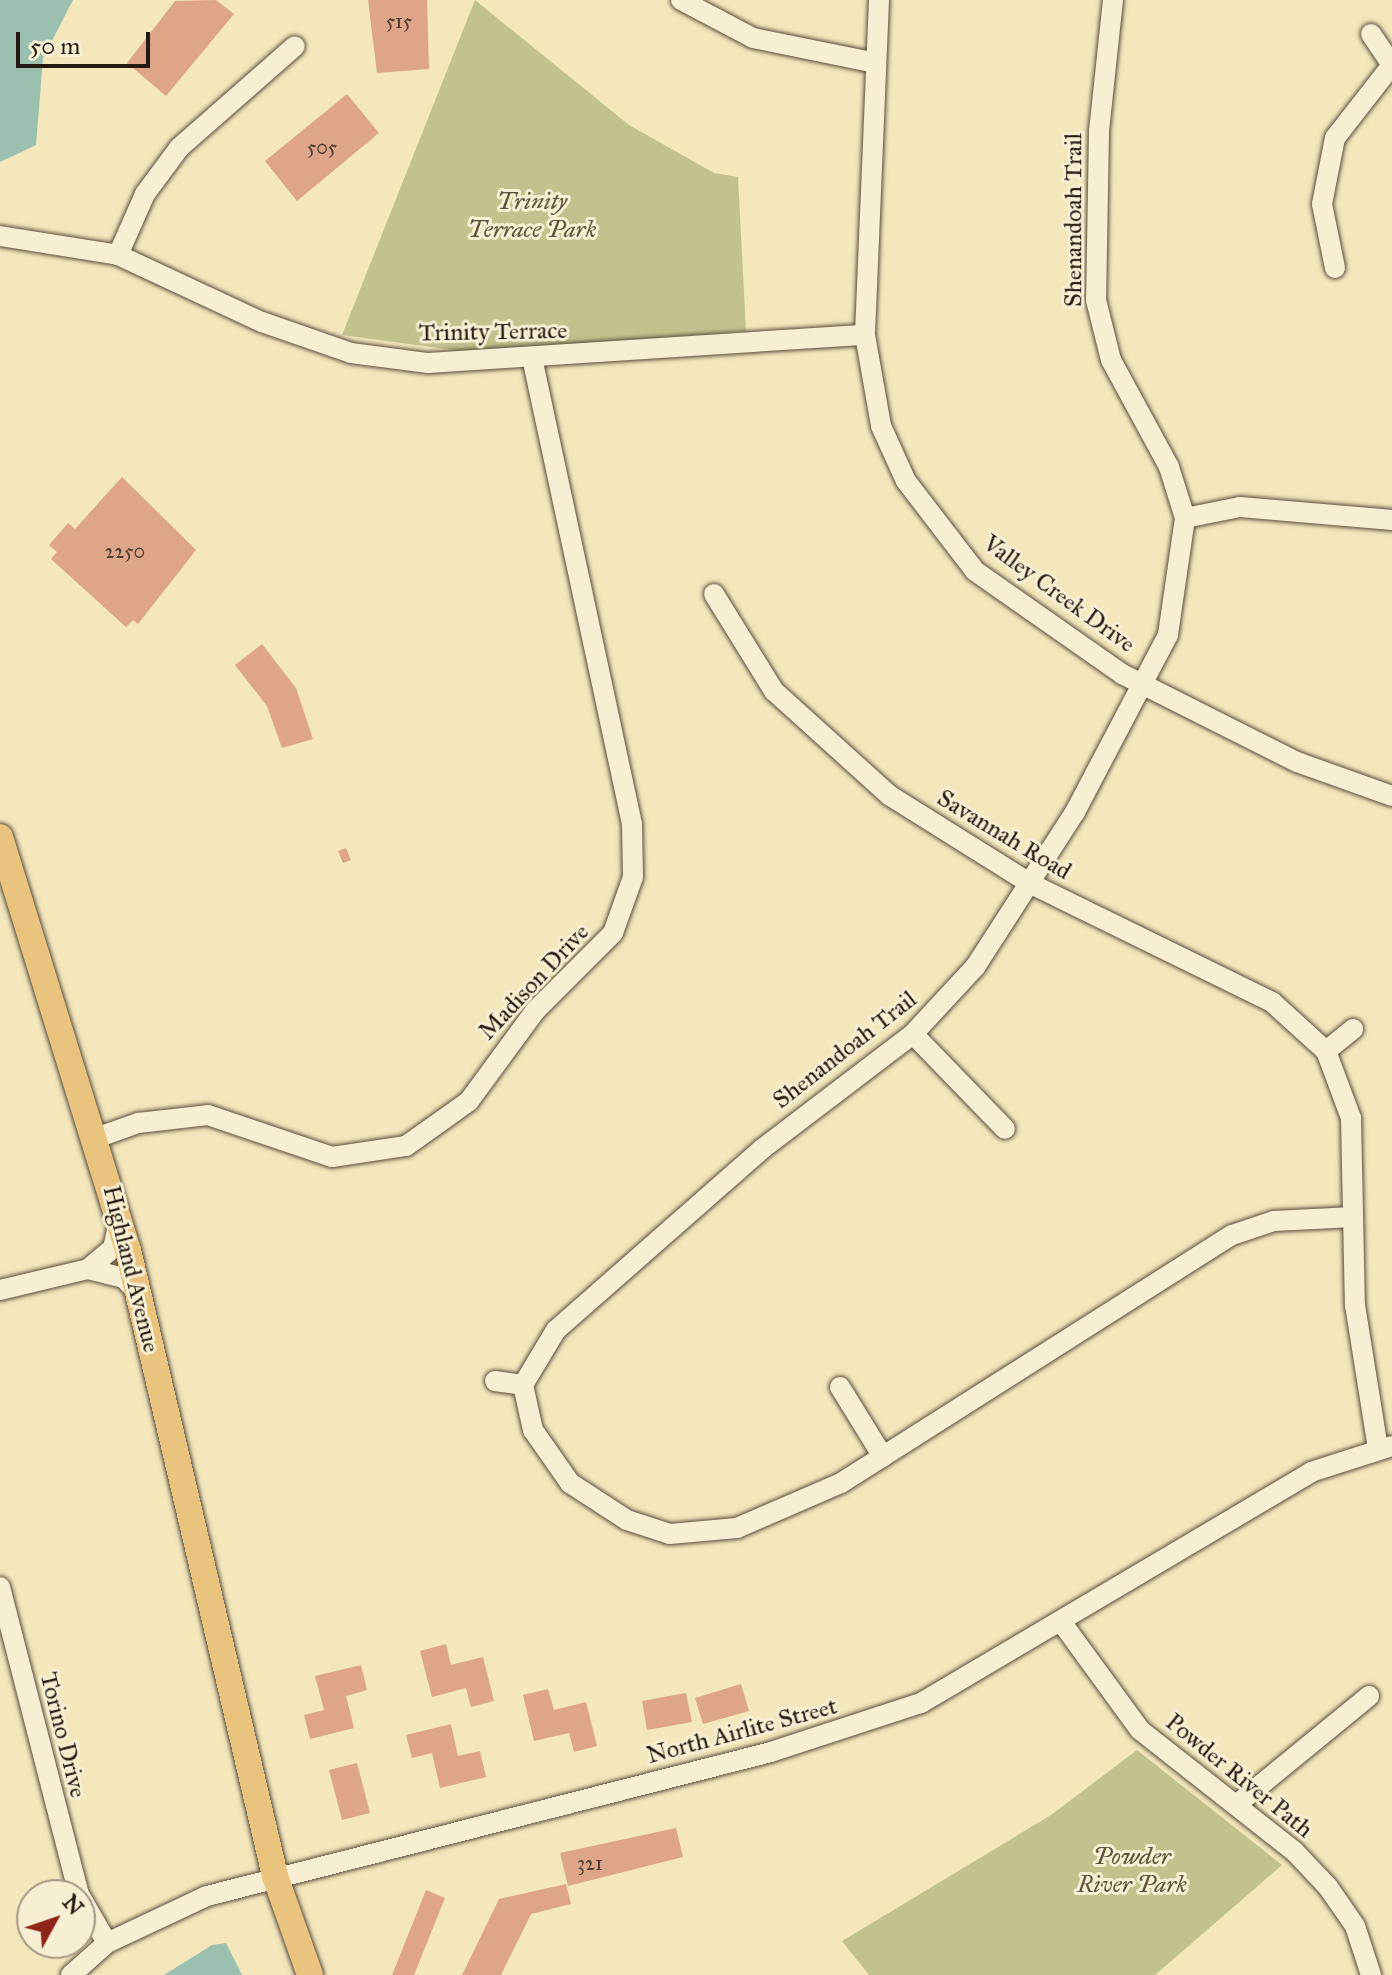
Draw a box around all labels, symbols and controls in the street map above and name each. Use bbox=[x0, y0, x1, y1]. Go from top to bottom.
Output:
house number: 515 bbox=[386, 9, 412, 33]
scale bar bbox=[20, 16, 154, 66]
text: 50 m bbox=[30, 31, 80, 61]
street label: Shenandoah Trail bbox=[1060, 133, 1088, 307]
house number: 505 bbox=[307, 135, 337, 159]
park label: Trinity Terrace Park bbox=[468, 188, 596, 244]
street label: Trinity Terrace bbox=[418, 316, 568, 348]
street label: Valley Creek Drive bbox=[977, 529, 1141, 659]
house number: 2250 bbox=[105, 539, 145, 563]
street label: Savannah Road bbox=[932, 784, 1076, 886]
street label: Madison Drive bbox=[473, 918, 595, 1046]
street label: Shenandoah Trail bbox=[767, 985, 923, 1115]
street label: Highland Avenue bbox=[96, 1183, 166, 1355]
street label: Torino Drive bbox=[34, 1669, 92, 1801]
street label: North Airlite Street bbox=[644, 1692, 840, 1770]
street label: Powder River Path bbox=[1160, 1708, 1318, 1844]
park label: Powder River Park bbox=[1077, 1843, 1187, 1899]
house number: 321 bbox=[577, 1851, 603, 1875]
north arrow bbox=[16, 1879, 96, 1959]
text: N bbox=[57, 1889, 90, 1920]

